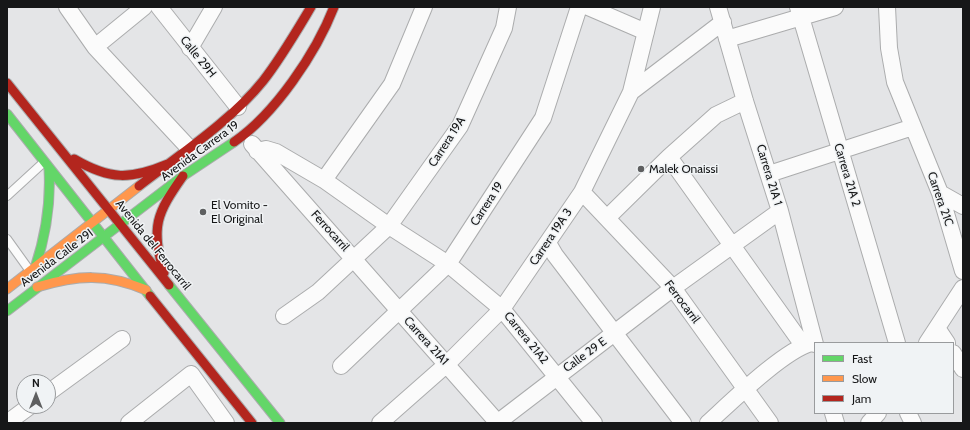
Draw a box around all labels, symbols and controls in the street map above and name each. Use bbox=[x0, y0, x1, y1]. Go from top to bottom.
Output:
street label: Calle 29H bbox=[177, 33, 219, 81]
street label: Carrera 19A bbox=[426, 114, 468, 170]
street label: Avenida Carrera 19 bbox=[158, 118, 242, 184]
street label: Carrera 21A 2 bbox=[831, 142, 863, 208]
street label: Carrera 21A 1 bbox=[753, 143, 785, 207]
place label: Malek Onaissi bbox=[649, 162, 718, 176]
marker: Malek Onaissi bbox=[636, 164, 646, 174]
street label: Carrera 21C bbox=[924, 170, 956, 228]
street label: Carrera 19 bbox=[467, 179, 507, 229]
street label: Avenida del Ferrocarril bbox=[112, 197, 194, 293]
place label: El Vomito - El Original bbox=[211, 198, 268, 226]
street label: Carrera 19A 3 bbox=[527, 206, 575, 268]
marker: El Vomito - El Original bbox=[198, 207, 208, 217]
street label: Ferrocarril bbox=[308, 208, 352, 254]
street label: Avenida Calle 29I bbox=[18, 226, 96, 290]
street label: Ferrocarril bbox=[661, 278, 703, 326]
street label: Carrera 21A2 bbox=[501, 309, 551, 367]
street label: Carrera 21A1 bbox=[401, 314, 451, 368]
street label: Calle 29 E bbox=[561, 334, 609, 376]
legend bbox=[814, 342, 954, 414]
text: Fast bbox=[852, 351, 872, 366]
text: Slow bbox=[852, 371, 877, 386]
north arrow bbox=[16, 374, 56, 414]
text: N bbox=[32, 376, 40, 390]
text: Jam bbox=[852, 391, 871, 406]

